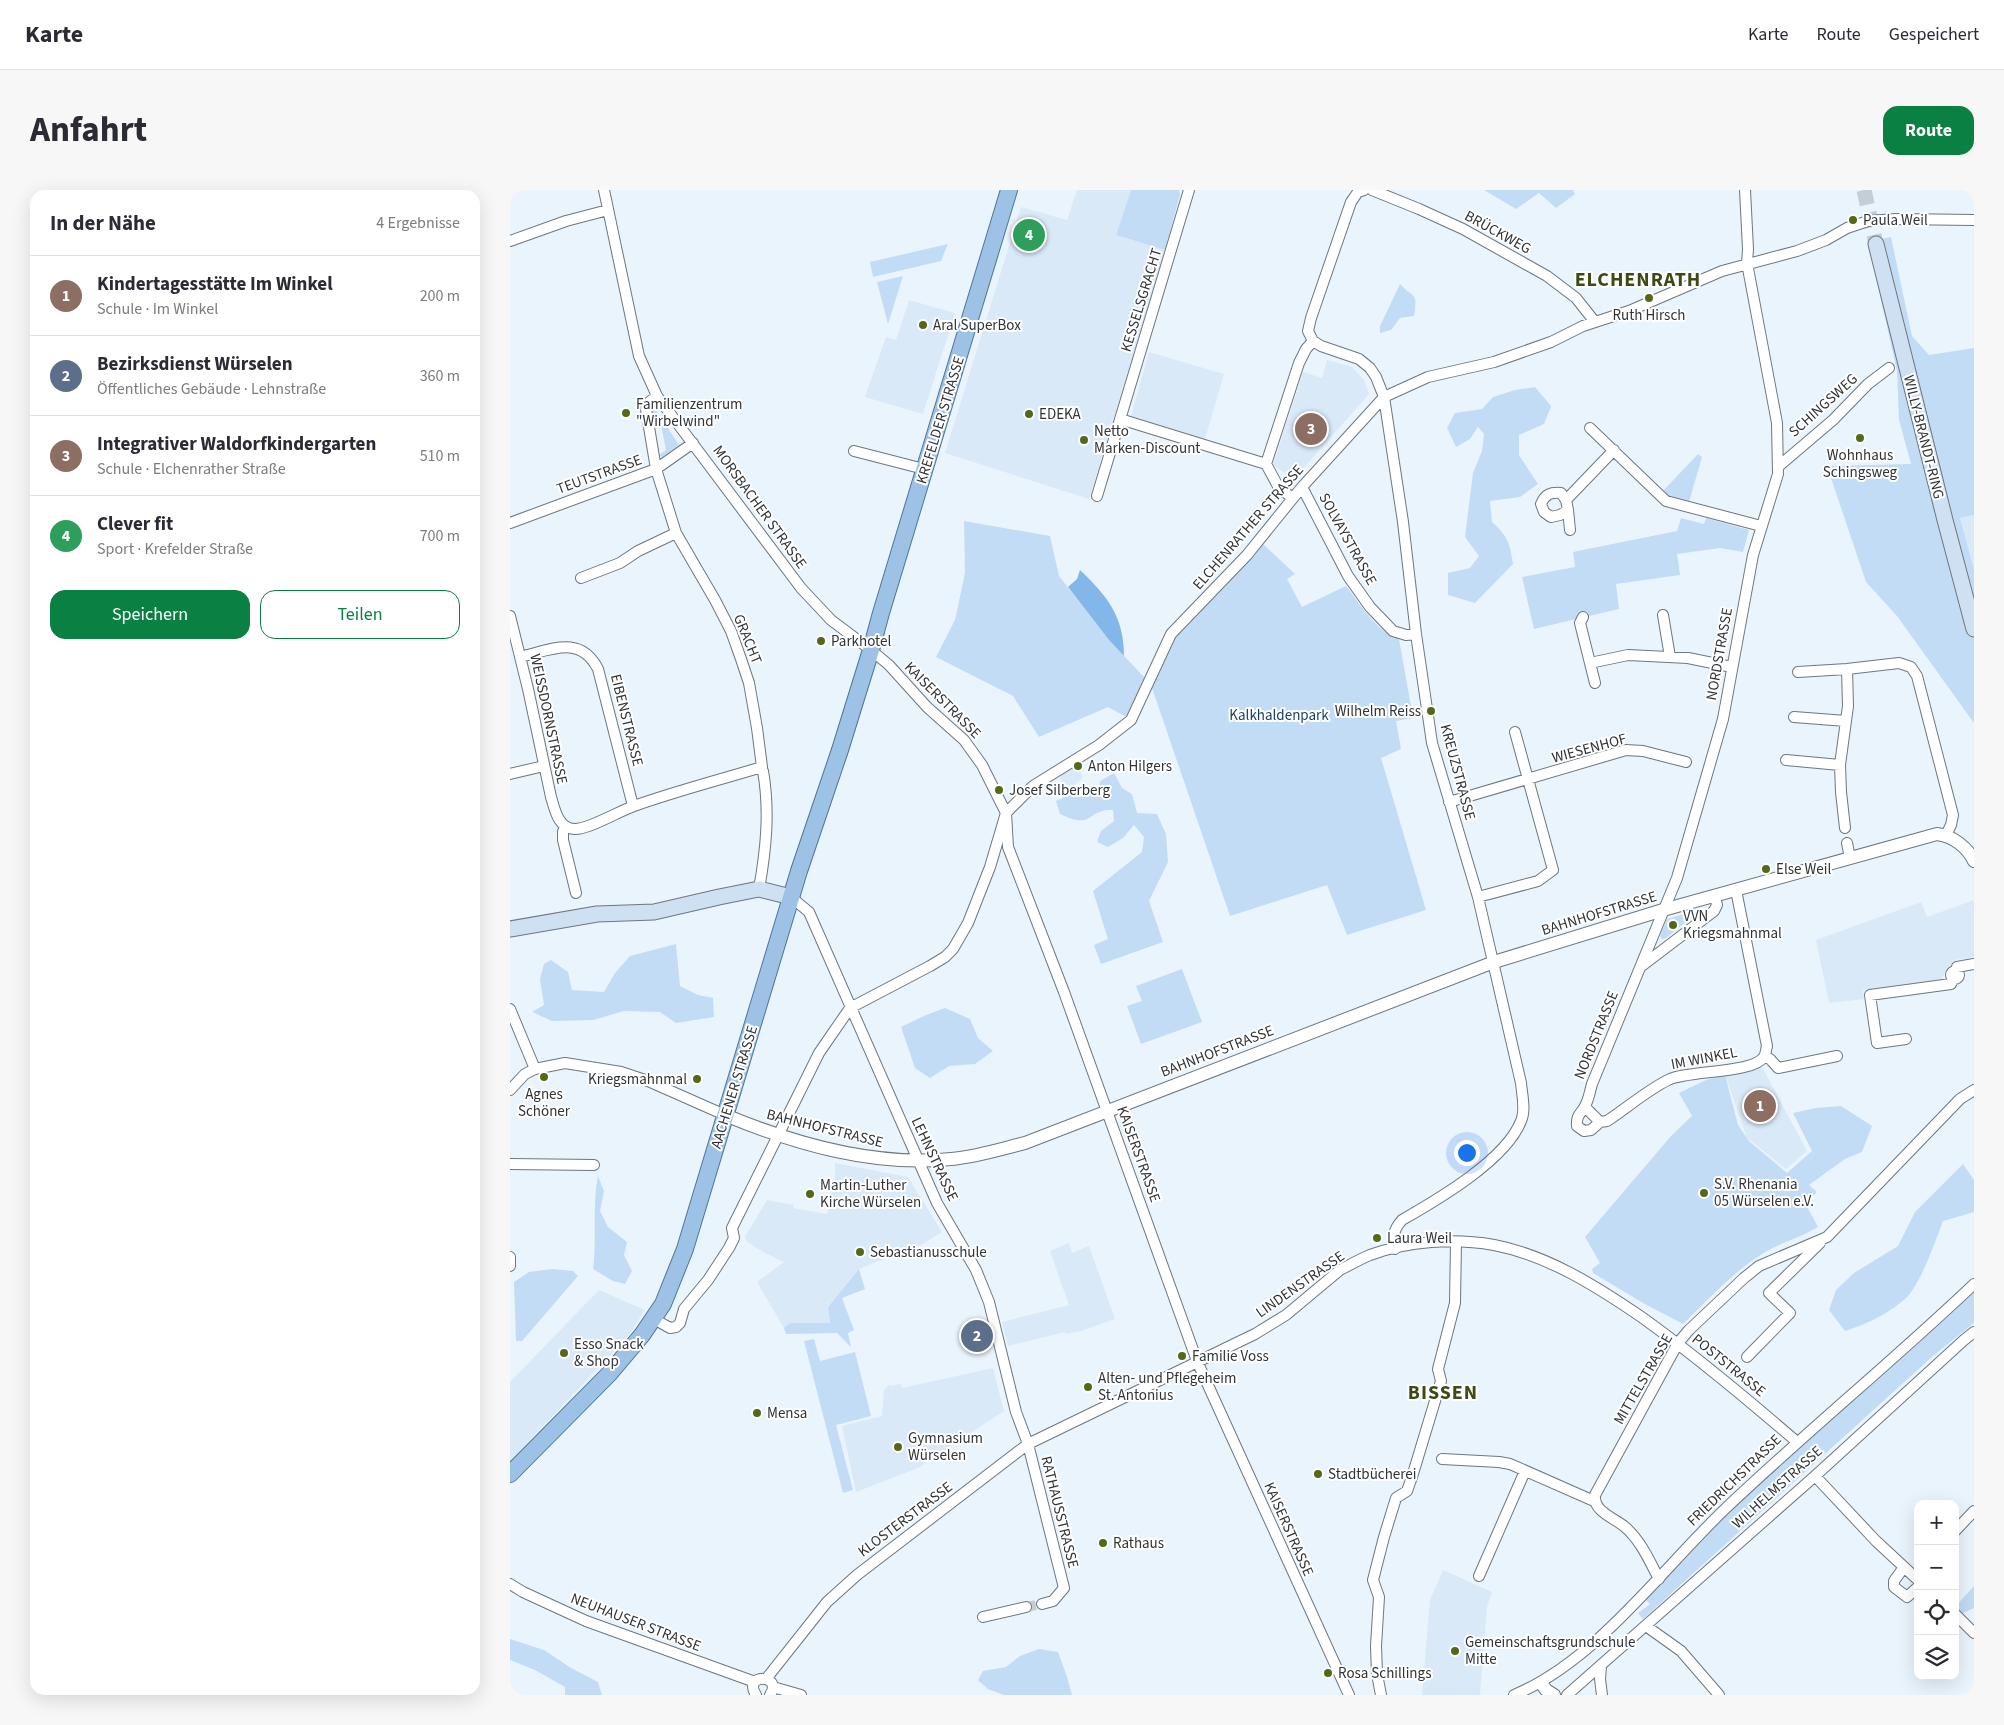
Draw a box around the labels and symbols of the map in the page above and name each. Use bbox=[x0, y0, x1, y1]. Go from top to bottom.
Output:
street label: BRÜCKWEG bbox=[1461, 206, 1535, 259]
place label: Paula Weil bbox=[1863, 210, 1928, 231]
marker: Paula Weil bbox=[1847, 214, 1859, 226]
pin: 4 bbox=[1013, 216, 1045, 254]
street label: KESSELSGRACHT bbox=[1116, 246, 1167, 355]
district label: ELCHENRATH bbox=[1575, 266, 1701, 294]
marker: Ruth Hirsch bbox=[1643, 292, 1655, 304]
place label: Ruth Hirsch bbox=[1613, 305, 1685, 326]
place label: Aral SuperBox bbox=[933, 315, 1021, 336]
marker: Aral SuperBox bbox=[917, 319, 929, 331]
street label: KREFELDER STRASSE bbox=[911, 354, 970, 487]
street label: SCHINGSWEG bbox=[1784, 369, 1862, 442]
street label: WILLY-BRANDT-RING bbox=[1898, 373, 1949, 501]
place label: Familienzentrum "Wirbelwind" bbox=[636, 394, 743, 432]
place label: EDEKA bbox=[1039, 404, 1082, 425]
marker: Familienzentrum "Wirbelwind" bbox=[620, 407, 632, 419]
marker: EDEKA bbox=[1023, 408, 1035, 420]
pin: 3 bbox=[1295, 410, 1327, 448]
place label: Netto Marken-Discount bbox=[1094, 421, 1200, 459]
marker: Wohnhaus Schingsweg bbox=[1854, 432, 1866, 444]
marker: Netto Marken-Discount bbox=[1078, 434, 1090, 446]
street label: MORSBACHER STRASSE bbox=[708, 441, 812, 573]
place label: Wohnhaus Schingsweg bbox=[1823, 445, 1898, 483]
street label: TEUTSTRASSE bbox=[554, 449, 645, 500]
street label: ELCHENRATHER STRASSE bbox=[1188, 460, 1309, 595]
street label: SOLVAYSTRASSE bbox=[1314, 489, 1382, 589]
street label: NORDSTRASSE bbox=[1701, 606, 1738, 702]
street label: GRACHT bbox=[728, 611, 767, 667]
place label: Parkhotel bbox=[831, 631, 891, 652]
marker: Parkhotel bbox=[815, 635, 827, 647]
street label: WEISSDORNSTRASSE bbox=[524, 652, 573, 786]
street label: KAISERSTRASSE bbox=[900, 657, 986, 744]
street label: EIBENSTRASSE bbox=[605, 672, 648, 769]
place label: Wilhelm Reiss bbox=[1335, 701, 1421, 722]
park label: Kalkhaldenpark bbox=[1229, 705, 1329, 726]
marker: Wilhelm Reiss bbox=[1425, 705, 1437, 717]
street label: KREUZSTRASSE bbox=[1435, 722, 1480, 823]
street label: WIESENHOF bbox=[1550, 728, 1629, 769]
place label: Anton Hilgers bbox=[1088, 756, 1172, 777]
marker: Anton Hilgers bbox=[1072, 760, 1084, 772]
place label: Josef Silberberg bbox=[1009, 780, 1111, 801]
marker: Josef Silberberg bbox=[993, 784, 1005, 796]
place label: Else Weil bbox=[1776, 859, 1831, 880]
marker: Else Weil bbox=[1760, 863, 1772, 875]
street label: BAHNHOFSTRASSE bbox=[1539, 886, 1659, 941]
place label: VVN Kriegsmahnmal bbox=[1683, 906, 1782, 944]
marker: VVN Kriegsmahnmal bbox=[1667, 919, 1679, 931]
street label: NORDSTRASSE bbox=[1569, 988, 1624, 1082]
street label: BAHNHOFSTRASSE bbox=[1158, 1020, 1277, 1083]
street label: AACHENER STRASSE bbox=[706, 1023, 763, 1151]
street label: IM WINKEL bbox=[1669, 1042, 1739, 1075]
place label: Kriegsmahnmal bbox=[588, 1069, 687, 1090]
marker: Agnes Schöner bbox=[538, 1071, 550, 1083]
marker: Kriegsmahnmal bbox=[691, 1073, 703, 1085]
place label: Agnes Schöner bbox=[518, 1084, 571, 1122]
pin: 1 bbox=[1744, 1087, 1776, 1125]
street label: KAISERSTRASSE bbox=[1111, 1103, 1166, 1205]
street label: BAHNHOFSTRASSE bbox=[764, 1104, 885, 1153]
street label: LEHNSTRASSE bbox=[906, 1114, 963, 1205]
your location bbox=[1454, 1140, 1480, 1166]
place label: S.V. Rhenania 05 Würselen e.V. bbox=[1714, 1174, 1814, 1212]
place label: Martin-Luther Kirche Würselen bbox=[820, 1175, 921, 1213]
marker: S.V. Rhenania 05 Würselen e.V. bbox=[1698, 1187, 1710, 1199]
marker: Martin-Luther Kirche Würselen bbox=[804, 1188, 816, 1200]
place label: Laura Weil bbox=[1387, 1228, 1452, 1249]
marker: Laura Weil bbox=[1371, 1232, 1383, 1244]
place label: Sebastianusschule bbox=[870, 1242, 987, 1263]
marker: Sebastianusschule bbox=[854, 1246, 866, 1258]
street label: LINDENSTRASSE bbox=[1252, 1246, 1349, 1323]
pin: 2 bbox=[961, 1317, 993, 1355]
street label: POSTSTRASSE bbox=[1687, 1329, 1770, 1402]
street label: MITTELSTRASSE bbox=[1609, 1330, 1678, 1429]
place label: Esso Snack & Shop bbox=[574, 1334, 644, 1372]
place label: Familie Voss bbox=[1192, 1346, 1269, 1367]
marker: Esso Snack & Shop bbox=[558, 1347, 570, 1359]
marker: Familie Voss bbox=[1176, 1350, 1188, 1362]
place label: Alten- und Pflegeheim St. Antonius bbox=[1098, 1368, 1236, 1406]
district label: BISSEN bbox=[1408, 1379, 1478, 1407]
marker: Alten- und Pflegeheim St. Antonius bbox=[1082, 1381, 1094, 1393]
place label: Mensa bbox=[767, 1403, 807, 1424]
marker: Mensa bbox=[751, 1407, 763, 1419]
place label: Gymnasium Würselen bbox=[908, 1428, 983, 1466]
street label: FRIEDRICHSTRASSE bbox=[1682, 1430, 1786, 1531]
marker: Gymnasium Würselen bbox=[892, 1441, 904, 1453]
street label: WILHELMSTRASSE bbox=[1728, 1441, 1827, 1534]
street label: RATHAUSSTRASSE bbox=[1035, 1454, 1084, 1571]
place label: Stadtbücherei bbox=[1328, 1464, 1416, 1485]
marker: Stadtbücherei bbox=[1312, 1468, 1324, 1480]
street label: KLOSTERSTRASSE bbox=[854, 1477, 957, 1562]
street label: KAISERSTRASSE bbox=[1258, 1479, 1319, 1580]
place label: Rathaus bbox=[1113, 1533, 1164, 1554]
marker: Rathaus bbox=[1097, 1537, 1109, 1549]
street label: NEUHAUSER STRASSE bbox=[568, 1588, 704, 1657]
place label: Gemeinschaftsgrundschule Mitte bbox=[1465, 1632, 1636, 1670]
marker: Gemeinschaftsgrundschule Mitte bbox=[1449, 1645, 1461, 1657]
place label: Rosa Schillings bbox=[1338, 1663, 1431, 1684]
marker: Rosa Schillings bbox=[1322, 1667, 1334, 1679]

